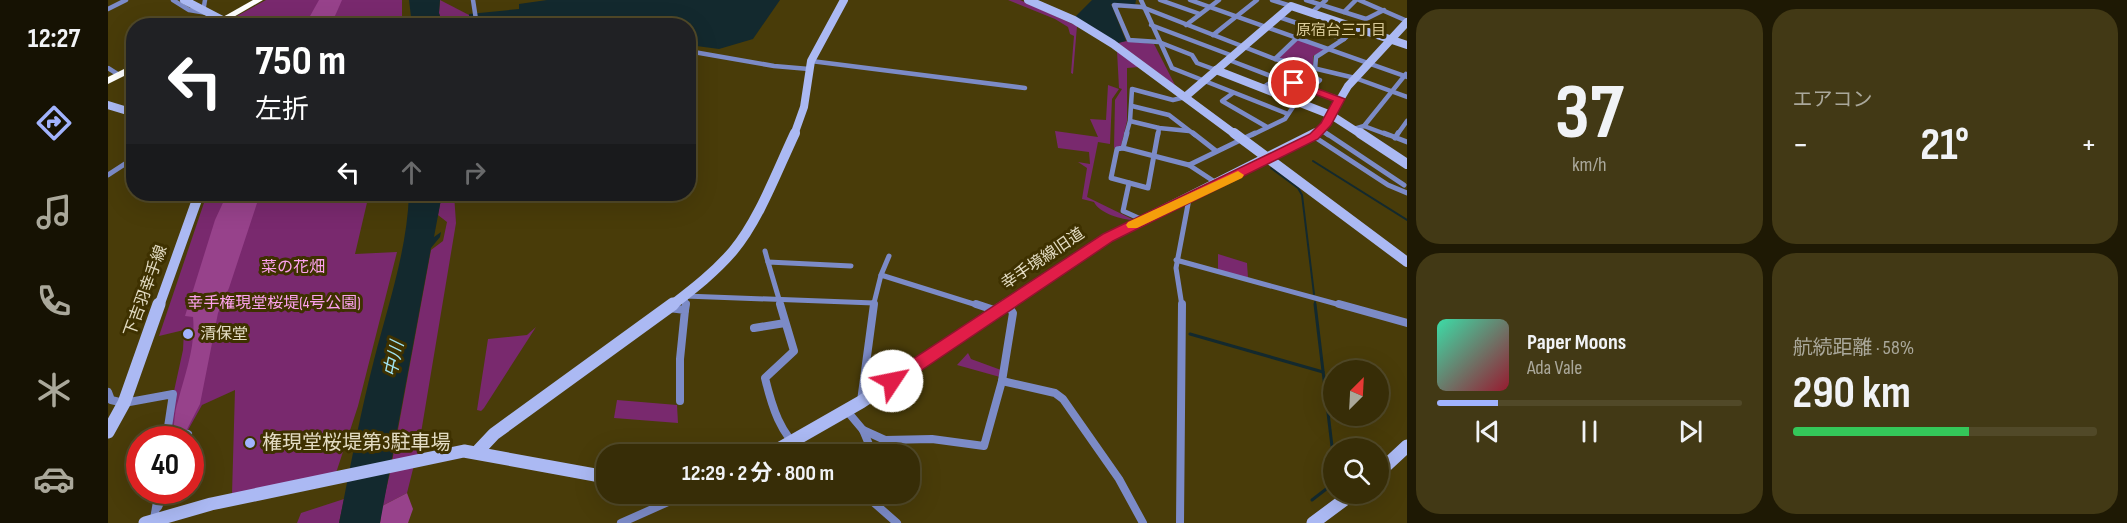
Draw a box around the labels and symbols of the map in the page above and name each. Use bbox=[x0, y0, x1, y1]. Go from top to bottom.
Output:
district label: 原宿台三丁目 bbox=[1296, 21, 1386, 40]
pin bbox=[1268, 57, 1319, 108]
street label: 幸手境線旧道 bbox=[998, 224, 1088, 294]
street label: 下吉羽幸手線 bbox=[121, 243, 171, 339]
park label: 菜の花畑 bbox=[261, 258, 325, 277]
park label: 幸手権現堂桜堤(4号公園) bbox=[187, 294, 361, 313]
place label: 清保堂 bbox=[200, 325, 248, 344]
marker: 清保堂 bbox=[181, 327, 195, 341]
water label: 中川 bbox=[380, 337, 408, 379]
position arrow bbox=[860, 349, 924, 413]
north arrow bbox=[1323, 360, 1389, 426]
speed limit sign: 40 bbox=[126, 426, 204, 504]
place label: 権現堂桜堤第3駐車場 bbox=[262, 431, 450, 455]
marker: 権現堂桜堤第3駐車場 bbox=[243, 436, 257, 450]

